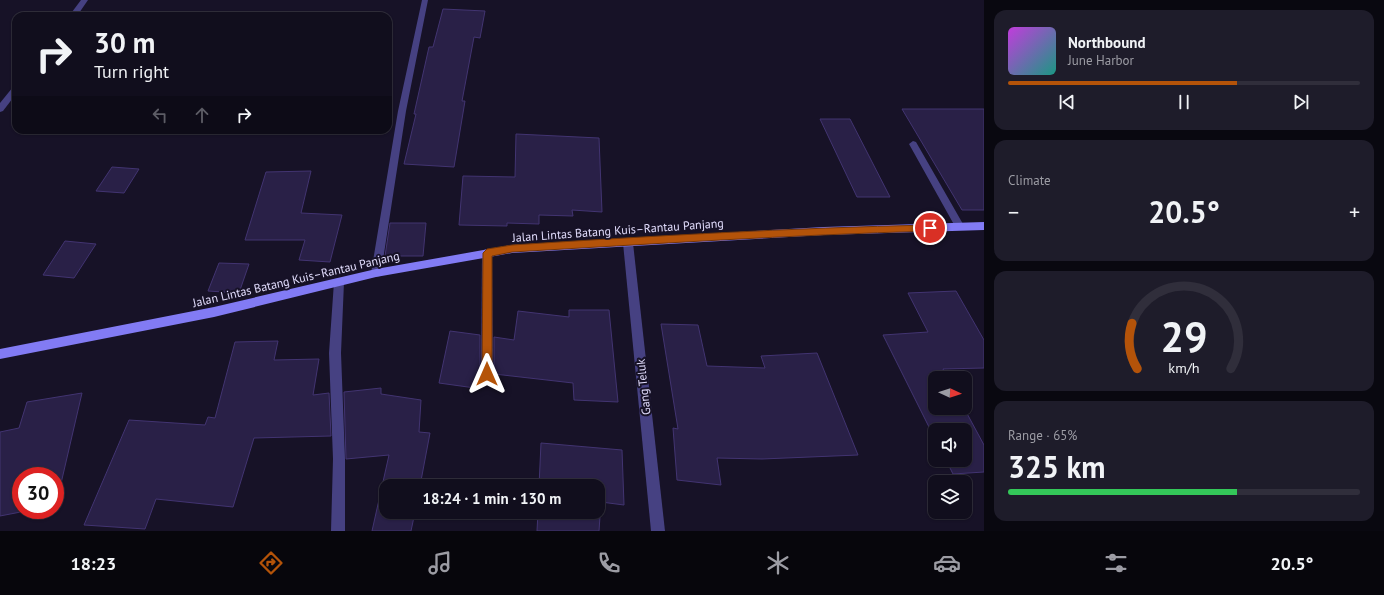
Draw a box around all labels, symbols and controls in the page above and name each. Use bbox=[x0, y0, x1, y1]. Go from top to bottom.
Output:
text: 30 m bbox=[94, 24, 155, 61]
icon: right bbox=[28, 28, 80, 80]
text: Northbound bbox=[1068, 33, 1145, 52]
text: June Harbor bbox=[1068, 52, 1134, 69]
text: Turn right bbox=[94, 60, 169, 83]
icon: previous bbox=[1056, 91, 1078, 113]
icon: pause bbox=[1173, 91, 1195, 113]
icon: next bbox=[1290, 91, 1312, 113]
icon: left bbox=[149, 104, 171, 126]
icon: ahead bbox=[191, 104, 213, 126]
icon: right bbox=[233, 104, 255, 126]
text: Climate bbox=[1008, 172, 1051, 189]
text: 20.5° bbox=[1148, 192, 1220, 231]
text: − bbox=[1008, 198, 1019, 226]
text: + bbox=[1349, 198, 1360, 226]
pin bbox=[913, 211, 947, 245]
street label: Jalan Lintas Batang Kuis–Rantau Panjang bbox=[511, 215, 724, 245]
icon: arrive bbox=[919, 217, 941, 239]
street label: Jalan Lintas Batang Kuis–Rantau Panjang bbox=[190, 248, 401, 310]
text: 29 bbox=[1160, 309, 1208, 362]
position arrow bbox=[466, 353, 508, 395]
text: km/h bbox=[1168, 357, 1200, 376]
street label: Gang Teluk bbox=[633, 358, 653, 416]
north arrow bbox=[928, 371, 972, 415]
map controls bbox=[928, 371, 972, 519]
button: sound bbox=[928, 423, 972, 467]
text: Range · 65% bbox=[1008, 427, 1077, 444]
text: 325 km bbox=[1008, 447, 1106, 486]
speed limit sign: 30 bbox=[12, 467, 64, 519]
button: layers bbox=[928, 475, 972, 519]
text: 18:24 · 1 min · 130 m bbox=[423, 489, 561, 508]
icon: directions bbox=[257, 549, 285, 577]
icon: music bbox=[426, 549, 454, 577]
icon: phone bbox=[595, 549, 623, 577]
icon: climate bbox=[764, 549, 792, 577]
icon: car bbox=[933, 549, 961, 577]
icon: filters bbox=[1102, 549, 1130, 577]
text: 18:23 bbox=[70, 552, 116, 575]
text: 20.5° bbox=[1271, 552, 1314, 575]

